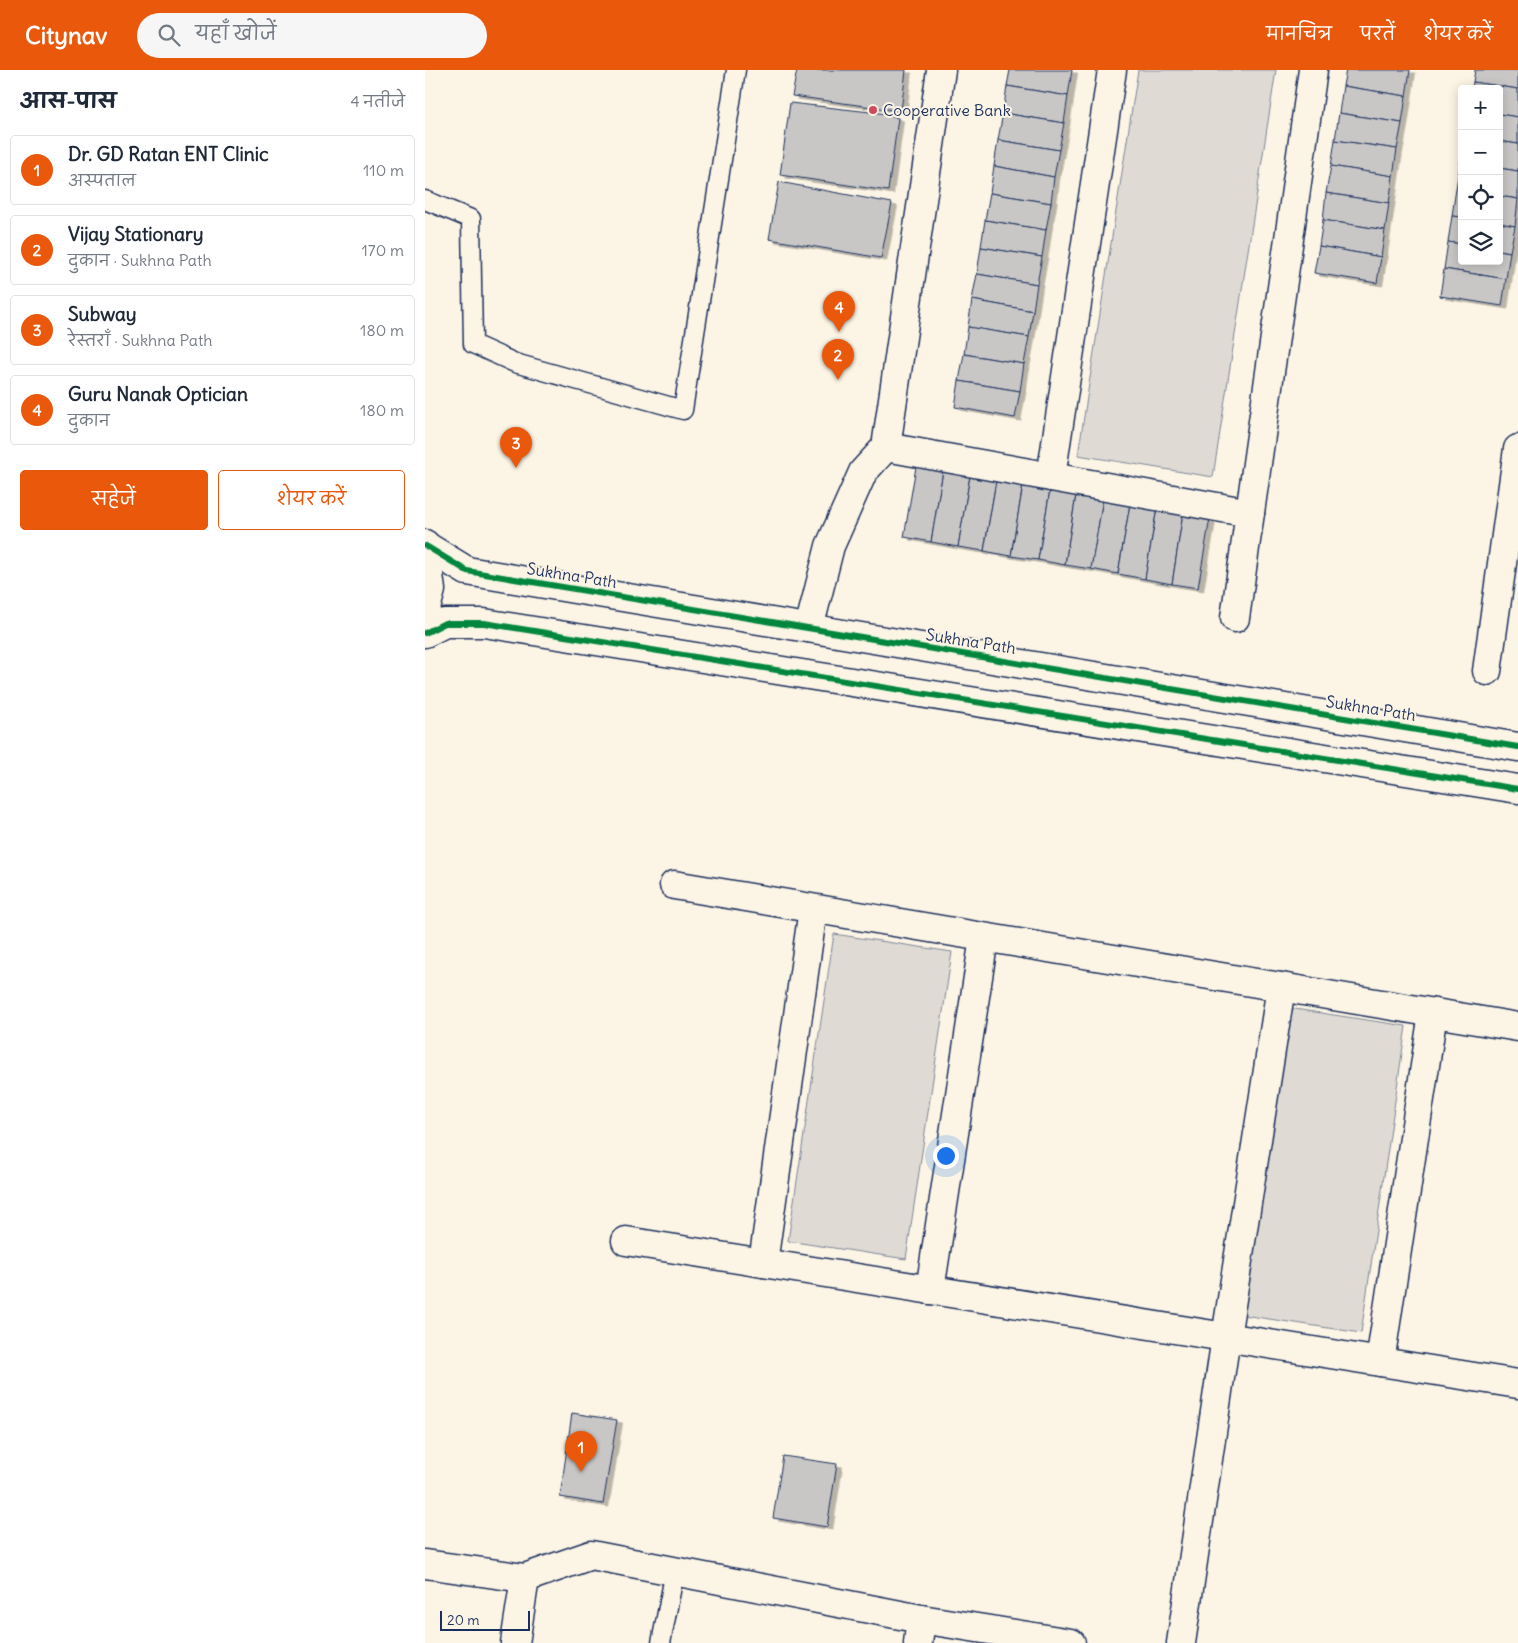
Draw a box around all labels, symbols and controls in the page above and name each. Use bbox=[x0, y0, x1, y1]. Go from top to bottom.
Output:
search box bbox=[137, 13, 487, 58]
text: Citynav bbox=[25, 20, 107, 50]
icon: search bbox=[155, 21, 183, 49]
text: यहाँ खोजें bbox=[195, 21, 276, 45]
text: मानचित्र bbox=[1266, 22, 1332, 45]
text: परतें bbox=[1360, 22, 1395, 45]
text: शेयर करें bbox=[1423, 22, 1493, 45]
map controls bbox=[1458, 85, 1503, 265]
button: + bbox=[1458, 85, 1503, 130]
text: आस-पास bbox=[20, 87, 117, 114]
text: 4 नतीजे bbox=[350, 91, 405, 111]
place label: Cooperative Bank bbox=[883, 100, 1011, 120]
marker: Cooperative Bank bbox=[867, 104, 879, 116]
button: − bbox=[1458, 130, 1503, 175]
text: Dr. GD Ratan ENT Clinic bbox=[68, 142, 269, 166]
text: 1 bbox=[34, 160, 40, 180]
text: 110 m bbox=[363, 160, 404, 180]
text: अस्पताल bbox=[68, 170, 136, 190]
button: locate bbox=[1458, 175, 1503, 220]
button: layers bbox=[1458, 220, 1503, 265]
text: Vijay Stationary bbox=[68, 222, 204, 246]
text: 2 bbox=[33, 240, 41, 260]
text: 170 m bbox=[361, 240, 404, 260]
text: दुकान · Sukhna Path bbox=[68, 250, 212, 270]
pin: 4 bbox=[823, 291, 855, 332]
text: Subway bbox=[68, 302, 137, 326]
text: 3 bbox=[32, 320, 42, 340]
text: 180 m bbox=[360, 320, 404, 340]
text: रेस्तराँ · Sukhna Path bbox=[68, 330, 213, 350]
pin: 2 bbox=[822, 339, 854, 380]
text: Guru Nanak Optician bbox=[68, 382, 248, 406]
text: 4 bbox=[32, 400, 42, 420]
text: 180 m bbox=[360, 400, 404, 420]
text: दुकान bbox=[68, 410, 110, 430]
pin: 3 bbox=[500, 427, 532, 468]
button: सहेजें bbox=[20, 470, 208, 530]
button: शेयर करें bbox=[218, 470, 405, 530]
street label: Sukhna Path bbox=[526, 558, 618, 592]
street label: Sukhna Path bbox=[925, 624, 1017, 658]
street label: Sukhna Path bbox=[1325, 691, 1417, 725]
your location bbox=[933, 1143, 959, 1169]
pin: 1 bbox=[565, 1431, 597, 1472]
scale bar bbox=[440, 1608, 530, 1631]
text: 20 m bbox=[447, 1611, 480, 1629]

